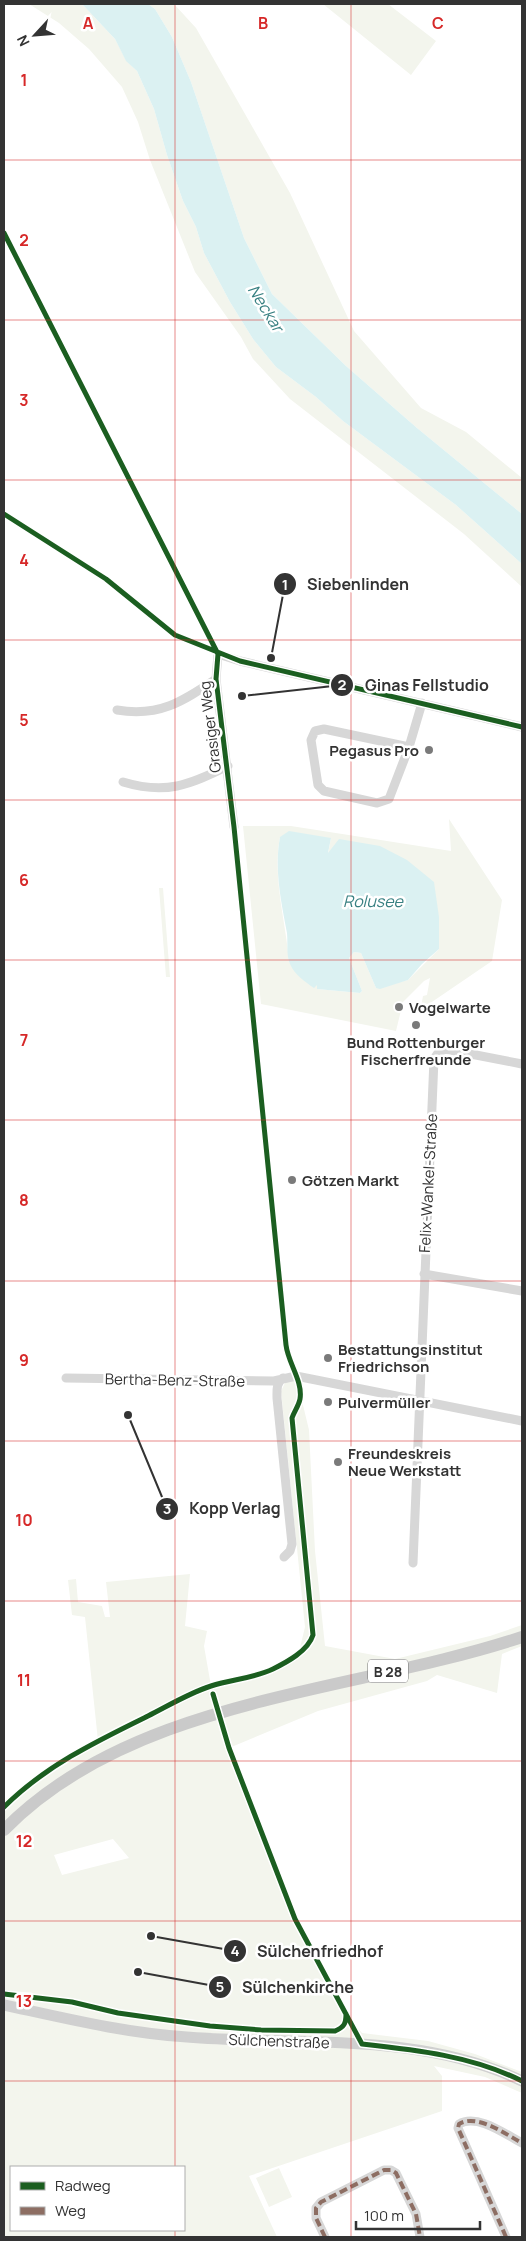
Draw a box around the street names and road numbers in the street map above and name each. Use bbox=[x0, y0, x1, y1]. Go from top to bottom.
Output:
street label: Grasiger Weg bbox=[194, 680, 226, 774]
street label: Felix-Wankel-Straße bbox=[414, 1113, 442, 1253]
street label: Bertha-Benz-Straße bbox=[105, 1368, 246, 1392]
road number: B 28 bbox=[368, 1660, 408, 1682]
street label: Sülchenstraße bbox=[228, 2029, 330, 2053]

